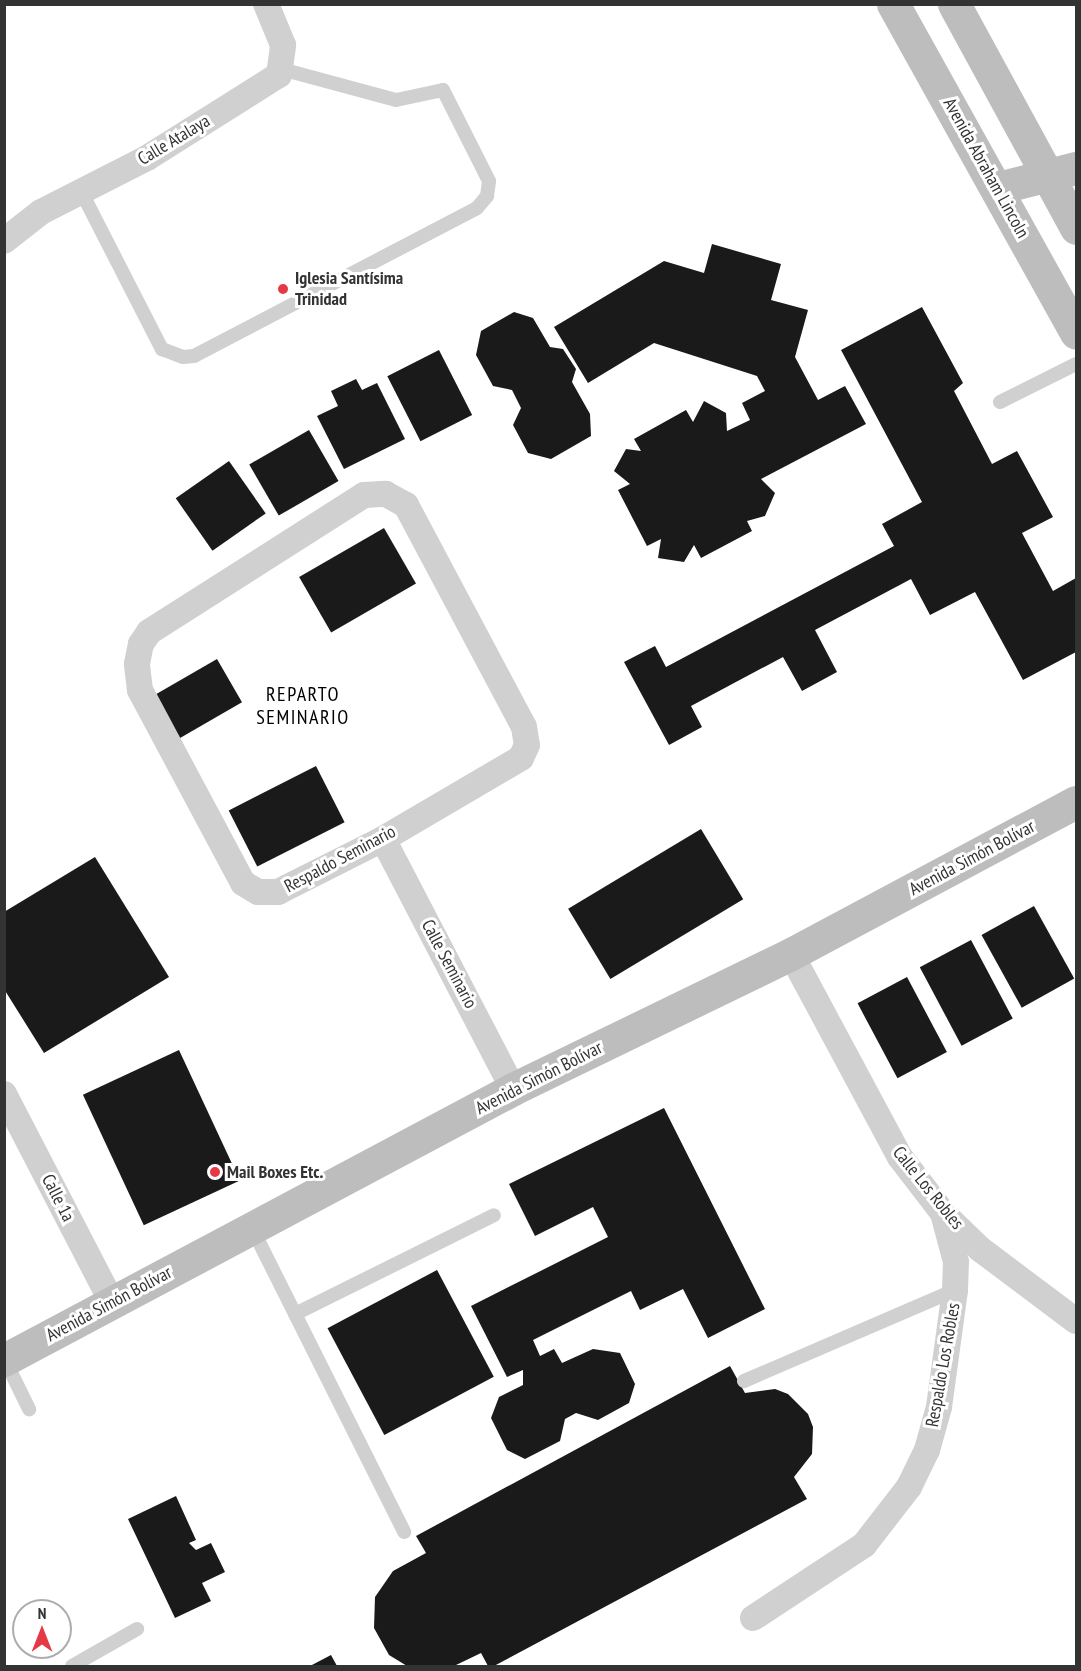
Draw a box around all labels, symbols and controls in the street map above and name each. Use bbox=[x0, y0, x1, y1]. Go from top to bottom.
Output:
street label: Avenida Abraham Lincoln bbox=[938, 94, 1034, 242]
street label: Calle Atalaya bbox=[134, 110, 214, 170]
place label: Iglesia Santísima Trinidad bbox=[295, 268, 403, 310]
marker: Iglesia Santísima Trinidad bbox=[276, 282, 290, 296]
district label: REPARTO SEMINARIO bbox=[256, 682, 350, 729]
street label: Avenida Simón Bolívar bbox=[905, 816, 1039, 900]
street label: Respaldo Seminario bbox=[281, 821, 399, 897]
street label: Calle Seminario bbox=[417, 916, 481, 1012]
street label: Avenida Simón Bolívar bbox=[472, 1037, 606, 1119]
street label: Calle Los Robles bbox=[888, 1142, 968, 1234]
place label: Mail Boxes Etc. bbox=[227, 1161, 323, 1183]
marker: Mail Boxes Etc. bbox=[208, 1165, 222, 1179]
street label: Calle 1a bbox=[37, 1171, 79, 1225]
street label: Avenida Simón Bolívar bbox=[42, 1262, 176, 1346]
street label: Respaldo Los Robles bbox=[921, 1301, 965, 1429]
north arrow bbox=[12, 1599, 72, 1659]
text: N bbox=[38, 1603, 46, 1623]

